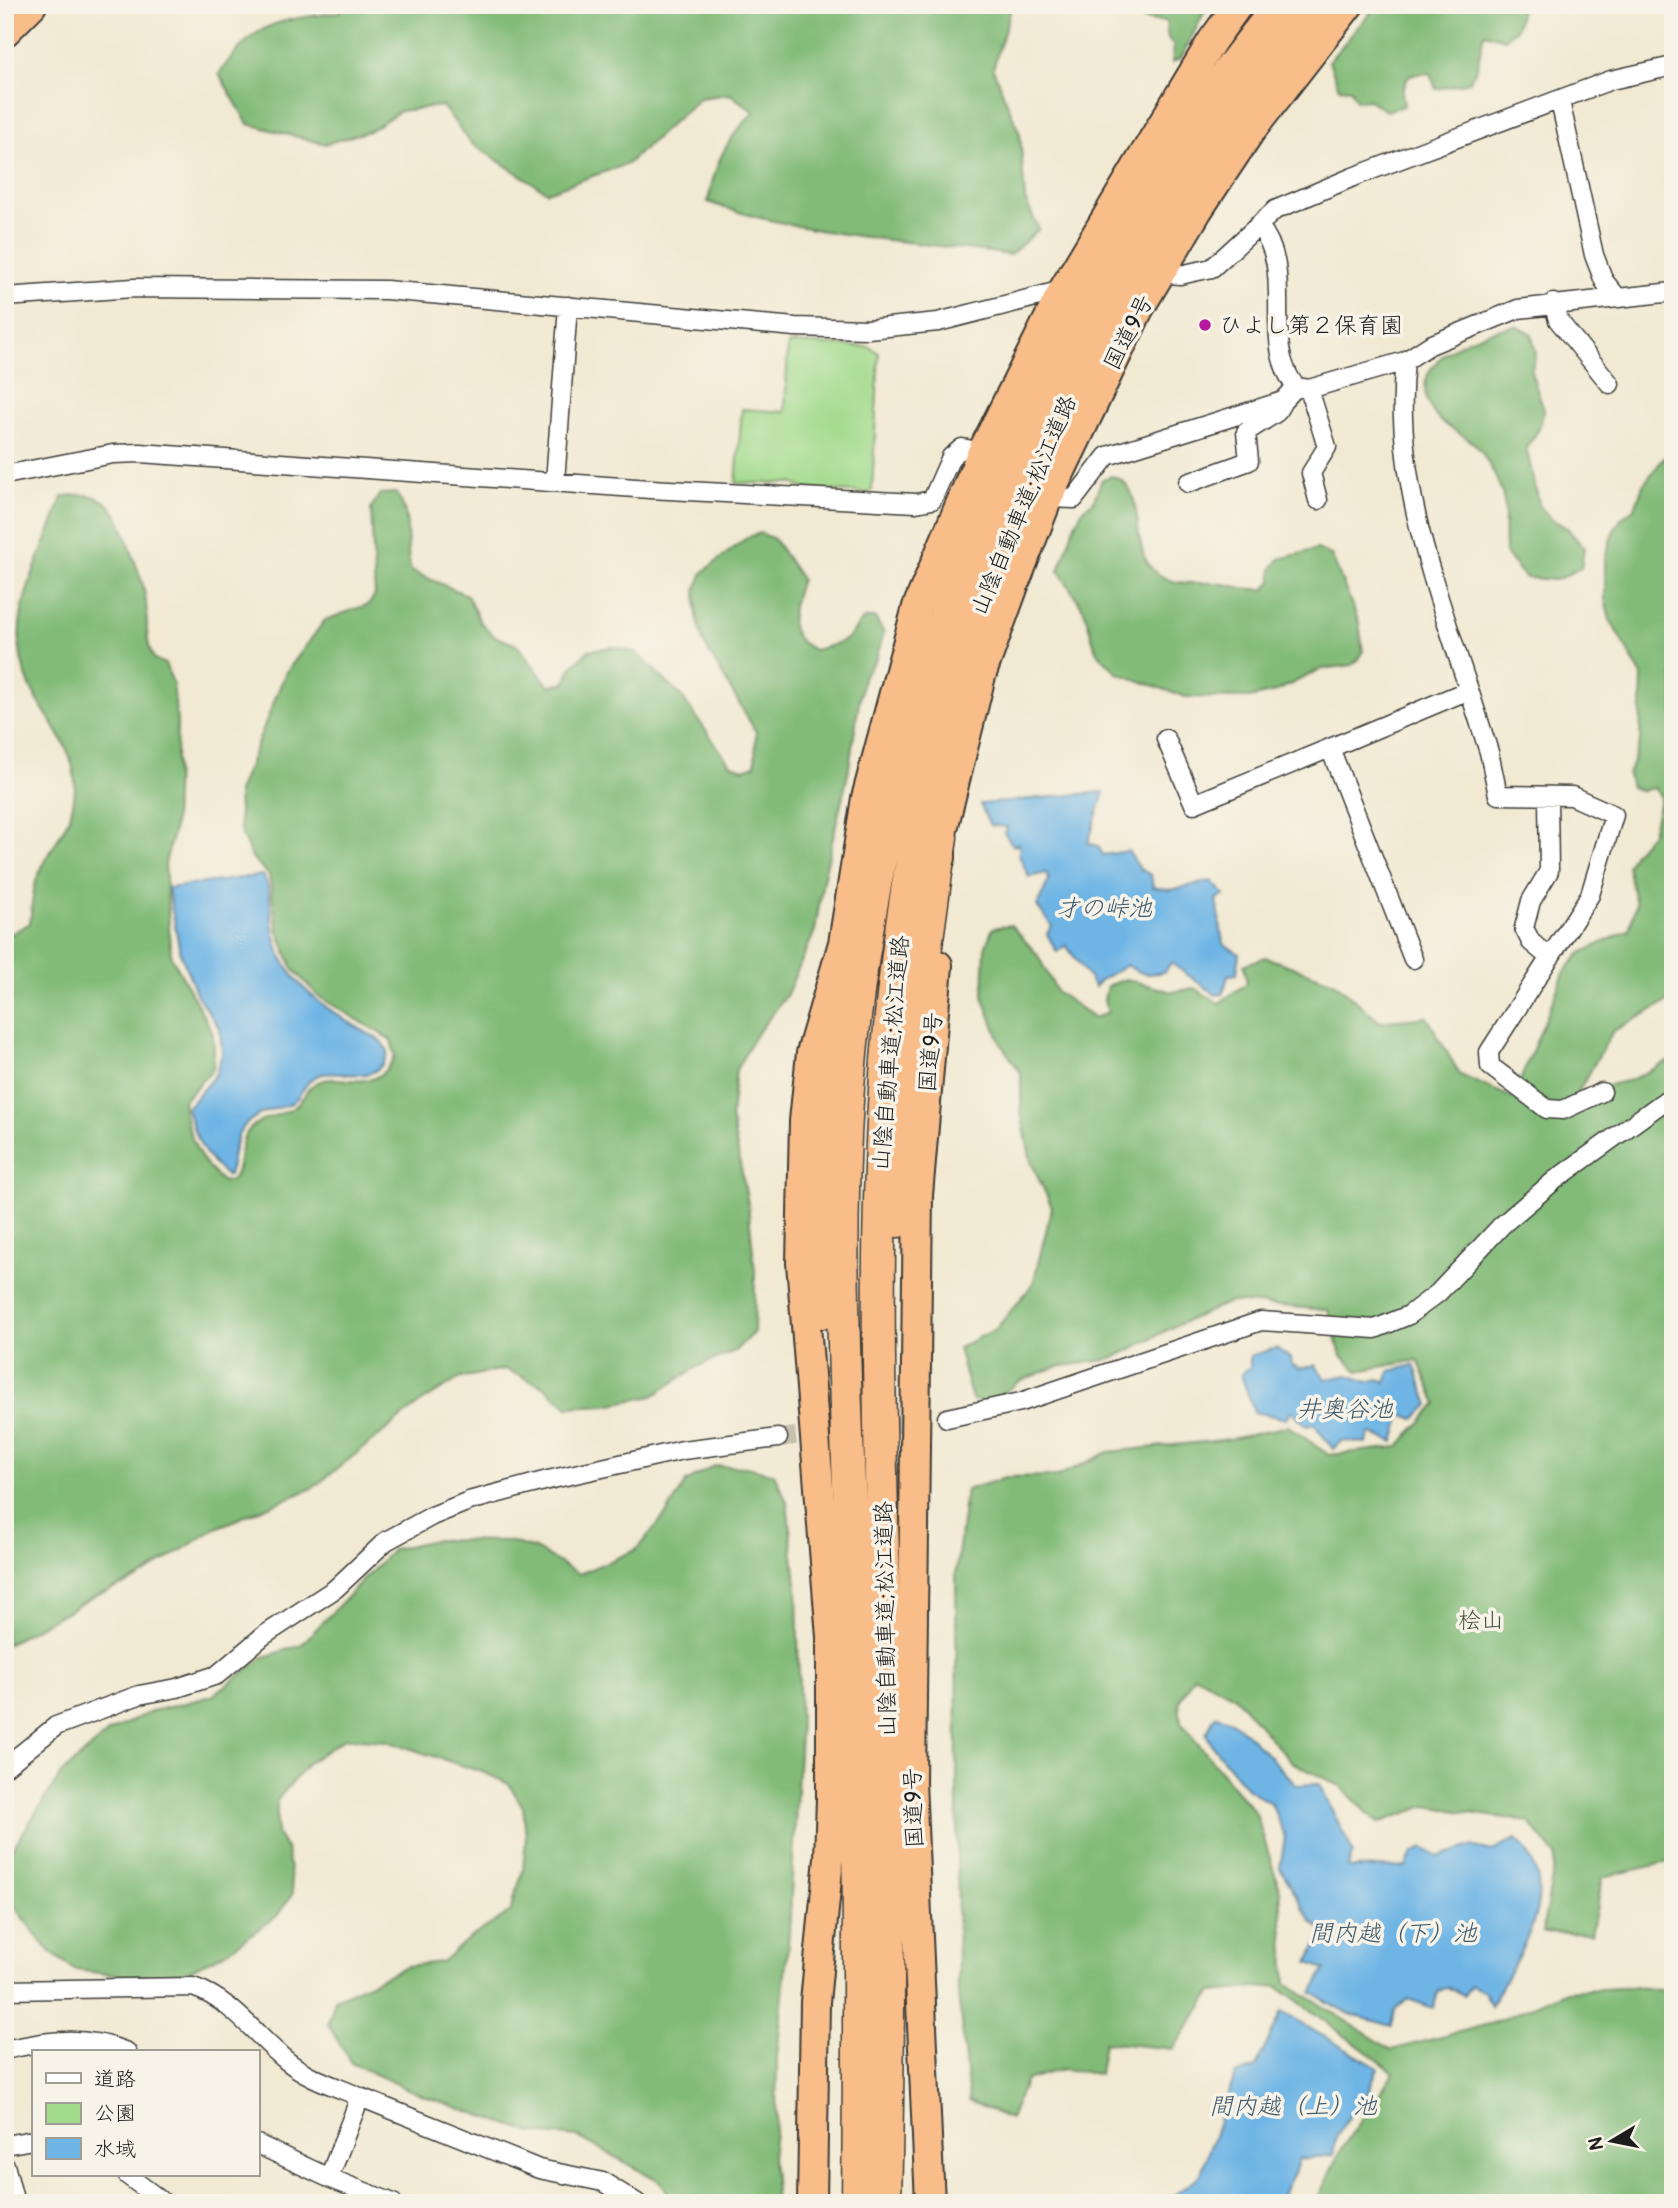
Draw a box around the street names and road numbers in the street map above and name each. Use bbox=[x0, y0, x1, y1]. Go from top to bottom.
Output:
street label: 国道9号 bbox=[1097, 290, 1160, 375]
street label: 山陰自動車道;松江道路 bbox=[964, 391, 1083, 620]
street label: 山陰自動車道;松江道路 bbox=[866, 934, 915, 1172]
street label: 国道9号 bbox=[913, 1011, 948, 1094]
street label: 山陰自動車道;松江道路 bbox=[869, 1501, 902, 1737]
street label: 国道9号 bbox=[898, 1767, 929, 1849]

